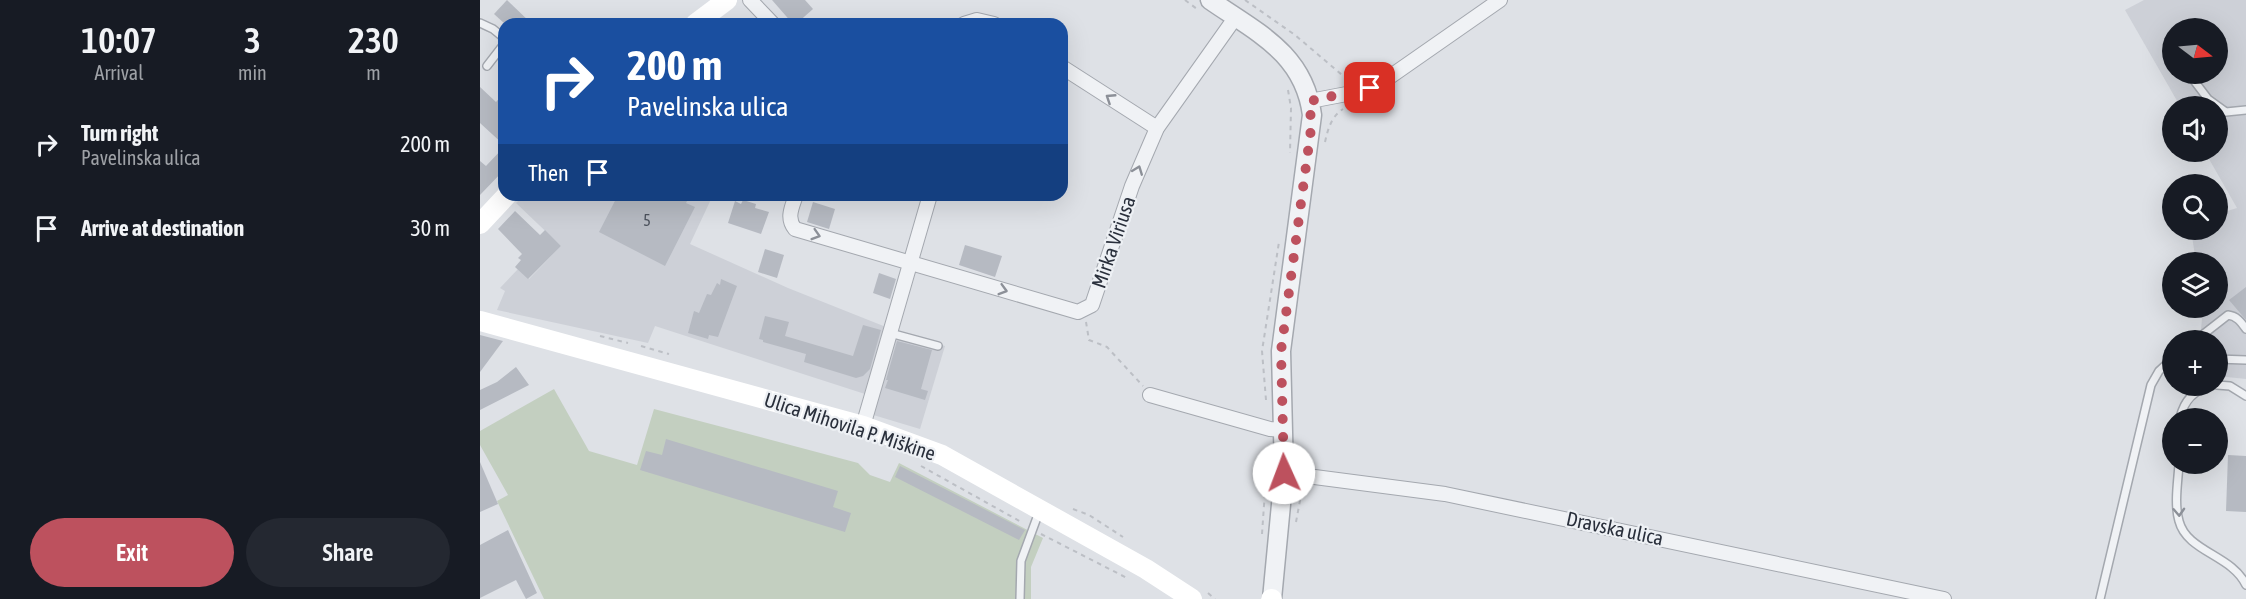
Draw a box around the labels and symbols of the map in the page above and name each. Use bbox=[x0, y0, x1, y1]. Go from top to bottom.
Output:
north arrow bbox=[2162, 18, 2228, 84]
pin bbox=[1344, 62, 1395, 113]
one-way arrow bbox=[1105, 94, 1116, 105]
one-way arrow bbox=[1131, 165, 1143, 176]
street label: Mirka Viriusa bbox=[1087, 193, 1139, 291]
house number: 5 bbox=[643, 211, 651, 229]
one-way arrow bbox=[810, 228, 821, 240]
one-way arrow bbox=[997, 283, 1008, 295]
street label: Ulica Mihovila P. Miškine bbox=[761, 387, 939, 465]
position arrow bbox=[1252, 441, 1316, 505]
street label: Dravska ulica bbox=[1564, 507, 1666, 549]
one-way arrow bbox=[2172, 508, 2185, 517]

